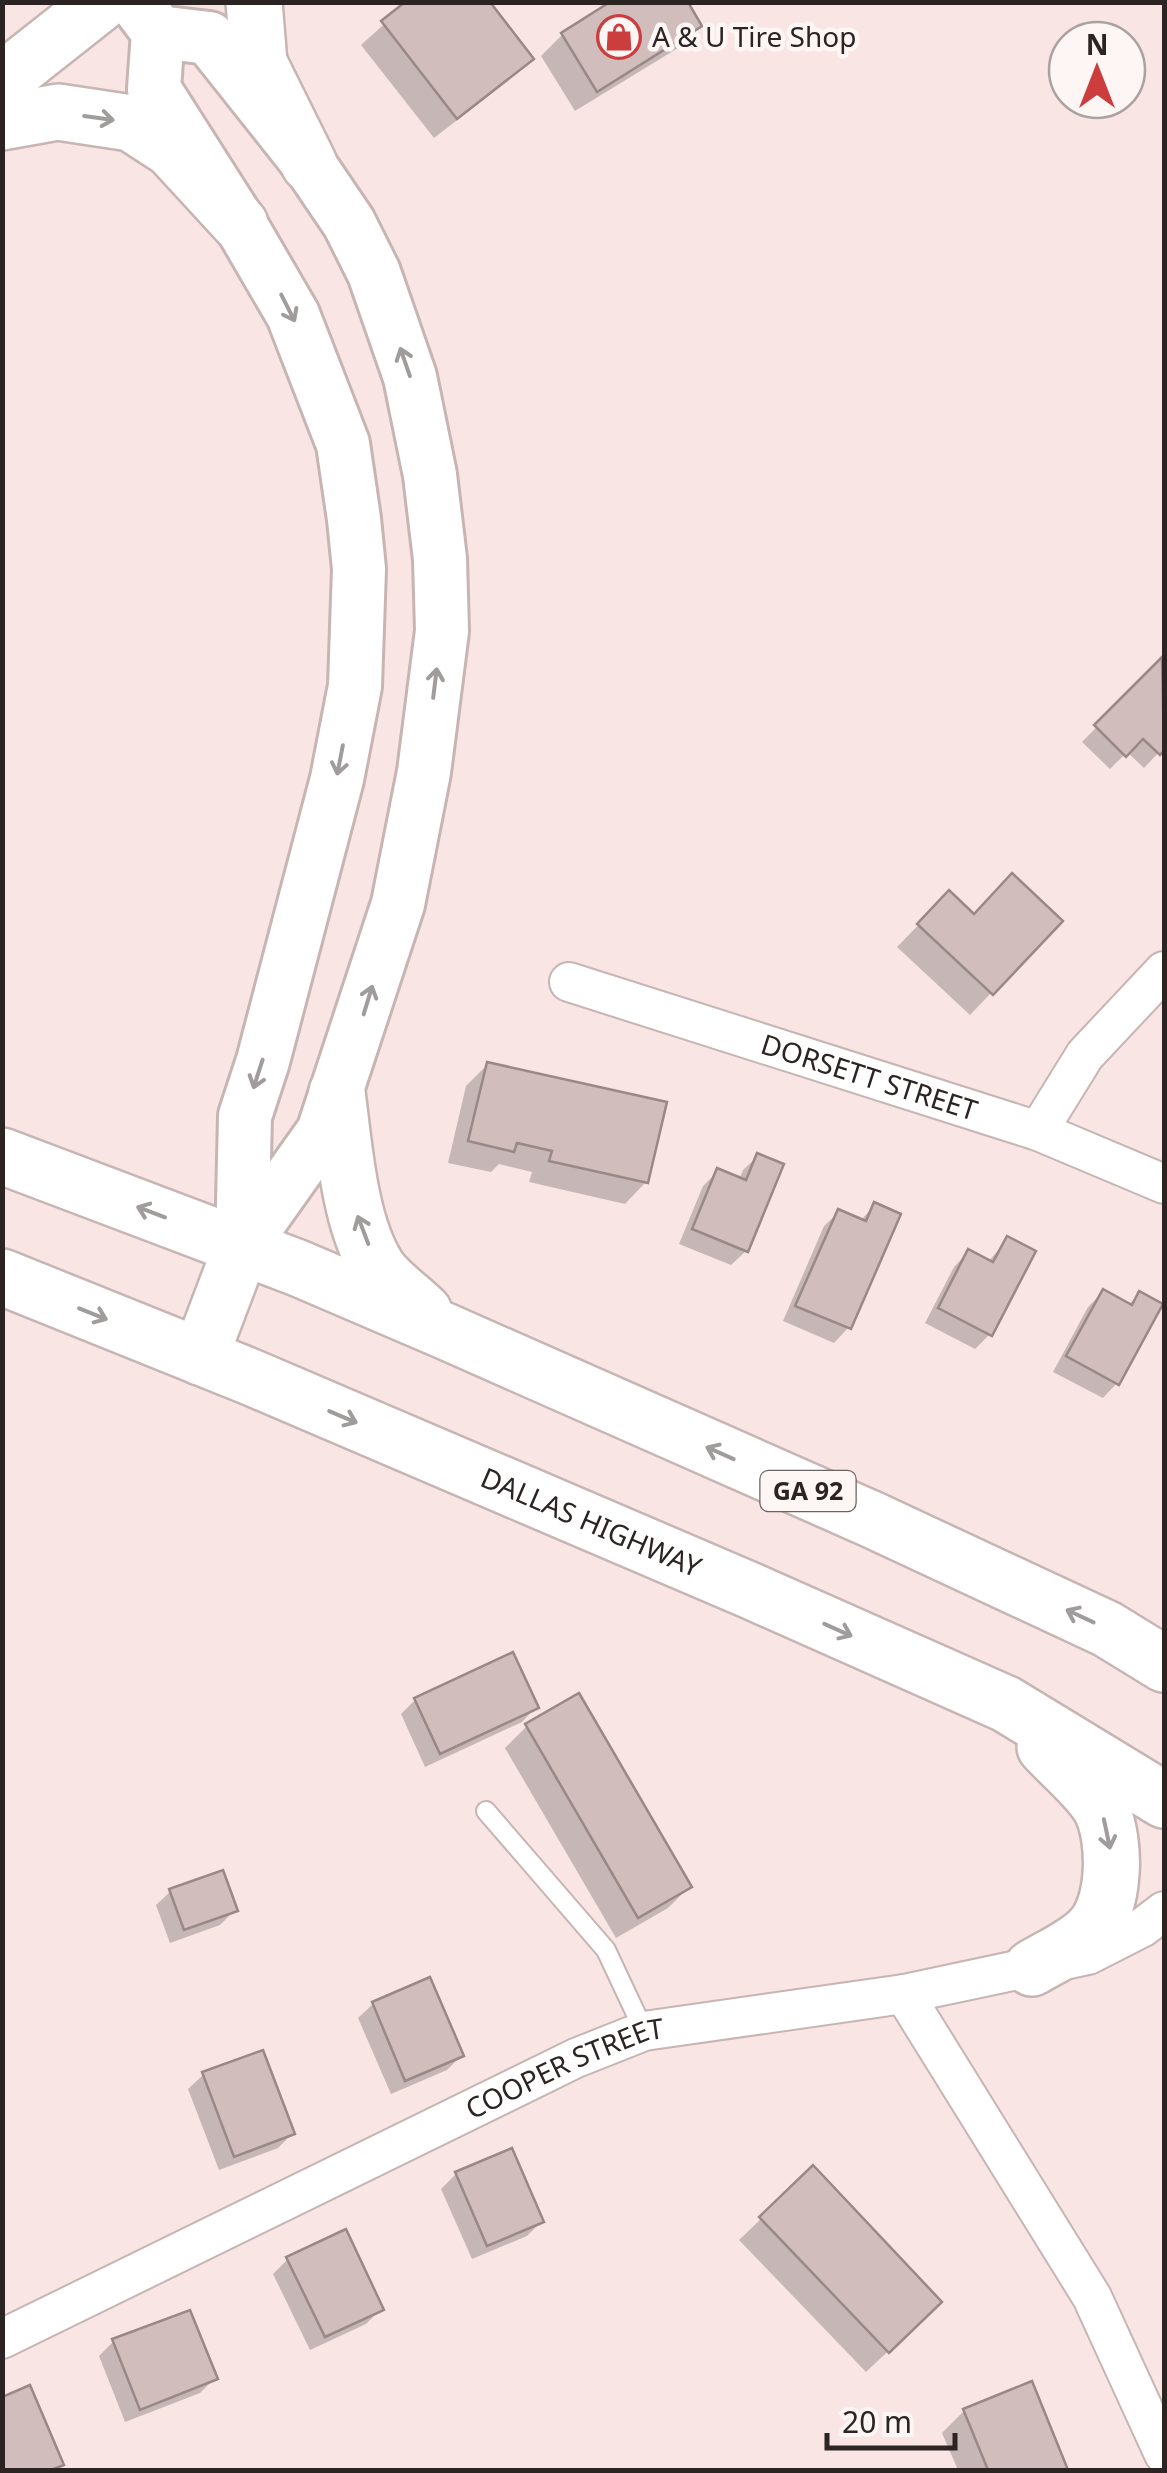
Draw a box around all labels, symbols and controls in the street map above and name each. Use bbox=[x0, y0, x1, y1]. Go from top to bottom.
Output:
shop icon: A & U Tire Shop bbox=[596, 14, 642, 60]
place label: A & U Tire Shop bbox=[652, 17, 856, 55]
north arrow bbox=[1047, 20, 1147, 120]
text: N bbox=[1086, 25, 1108, 63]
one-way arrow bbox=[82, 109, 114, 127]
one-way arrow bbox=[279, 293, 298, 323]
one-way arrow bbox=[394, 346, 412, 378]
one-way arrow bbox=[426, 667, 445, 700]
one-way arrow bbox=[330, 743, 349, 775]
one-way arrow bbox=[360, 985, 378, 1016]
street label: DORSETT STREET bbox=[757, 1024, 983, 1129]
one-way arrow bbox=[248, 1058, 266, 1090]
one-way arrow bbox=[136, 1202, 167, 1220]
one-way arrow bbox=[353, 1215, 371, 1246]
one-way arrow bbox=[77, 1306, 108, 1324]
one-way arrow bbox=[327, 1409, 358, 1427]
one-way arrow bbox=[705, 1443, 736, 1461]
street label: DALLAS HIGHWAY bbox=[475, 1458, 707, 1585]
road number: GA 92 bbox=[760, 1471, 856, 1511]
one-way arrow bbox=[1066, 1606, 1096, 1625]
one-way arrow bbox=[822, 1621, 852, 1640]
one-way arrow bbox=[1099, 1817, 1117, 1849]
street label: COOPER STREET bbox=[459, 2008, 666, 2127]
scale bar bbox=[827, 2388, 954, 2450]
text: 20 m bbox=[842, 2401, 912, 2442]

